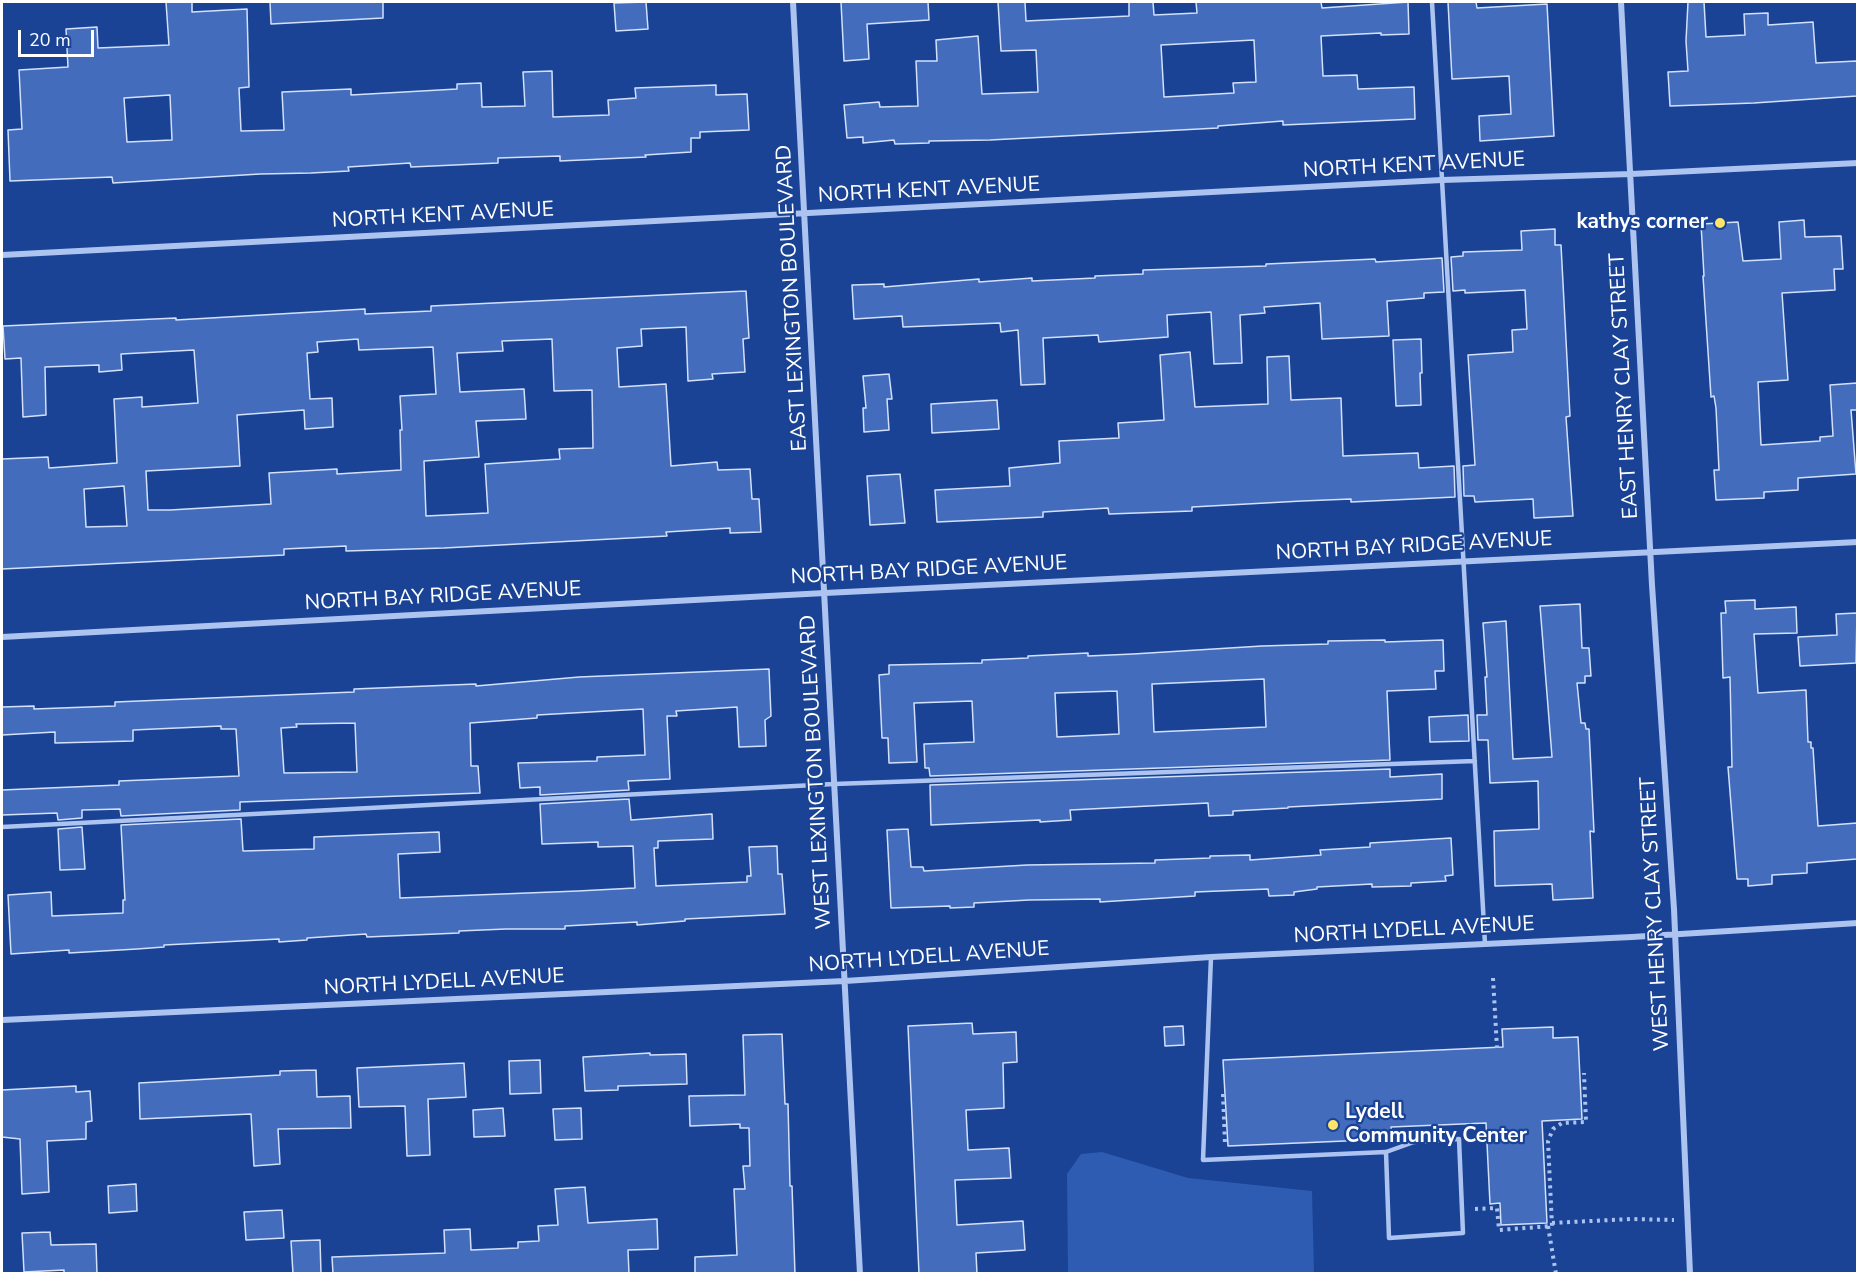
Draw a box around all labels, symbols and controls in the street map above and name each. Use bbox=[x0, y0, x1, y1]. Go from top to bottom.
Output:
scale bar bbox=[21, 18, 98, 56]
text: 20 m bbox=[29, 28, 71, 52]
street label: EAST LEXINGTON BOULEVARD bbox=[772, 144, 814, 452]
street label: NORTH KENT AVENUE bbox=[1302, 148, 1526, 184]
street label: NORTH KENT AVENUE bbox=[817, 173, 1041, 209]
street label: NORTH KENT AVENUE bbox=[331, 198, 555, 234]
place label: kathys corner bbox=[1576, 210, 1708, 236]
marker: kathys corner bbox=[1713, 216, 1727, 230]
street label: EAST HENRY CLAY STREET bbox=[1605, 252, 1645, 520]
street label: NORTH BAY RIDGE AVENUE bbox=[1275, 527, 1553, 567]
street label: NORTH BAY RIDGE AVENUE bbox=[790, 551, 1068, 591]
street label: NORTH BAY RIDGE AVENUE bbox=[304, 577, 582, 617]
street label: WEST LEXINGTON BOULEVARD bbox=[796, 614, 838, 930]
street label: WEST HENRY CLAY STREET bbox=[1636, 776, 1676, 1052]
street label: NORTH LYDELL AVENUE bbox=[1293, 912, 1535, 950]
street label: NORTH LYDELL AVENUE bbox=[808, 937, 1050, 979]
street label: NORTH LYDELL AVENUE bbox=[323, 964, 565, 1002]
place label: Lydell Community Center bbox=[1345, 1100, 1527, 1150]
marker: Lydell Community Center bbox=[1326, 1118, 1340, 1132]

